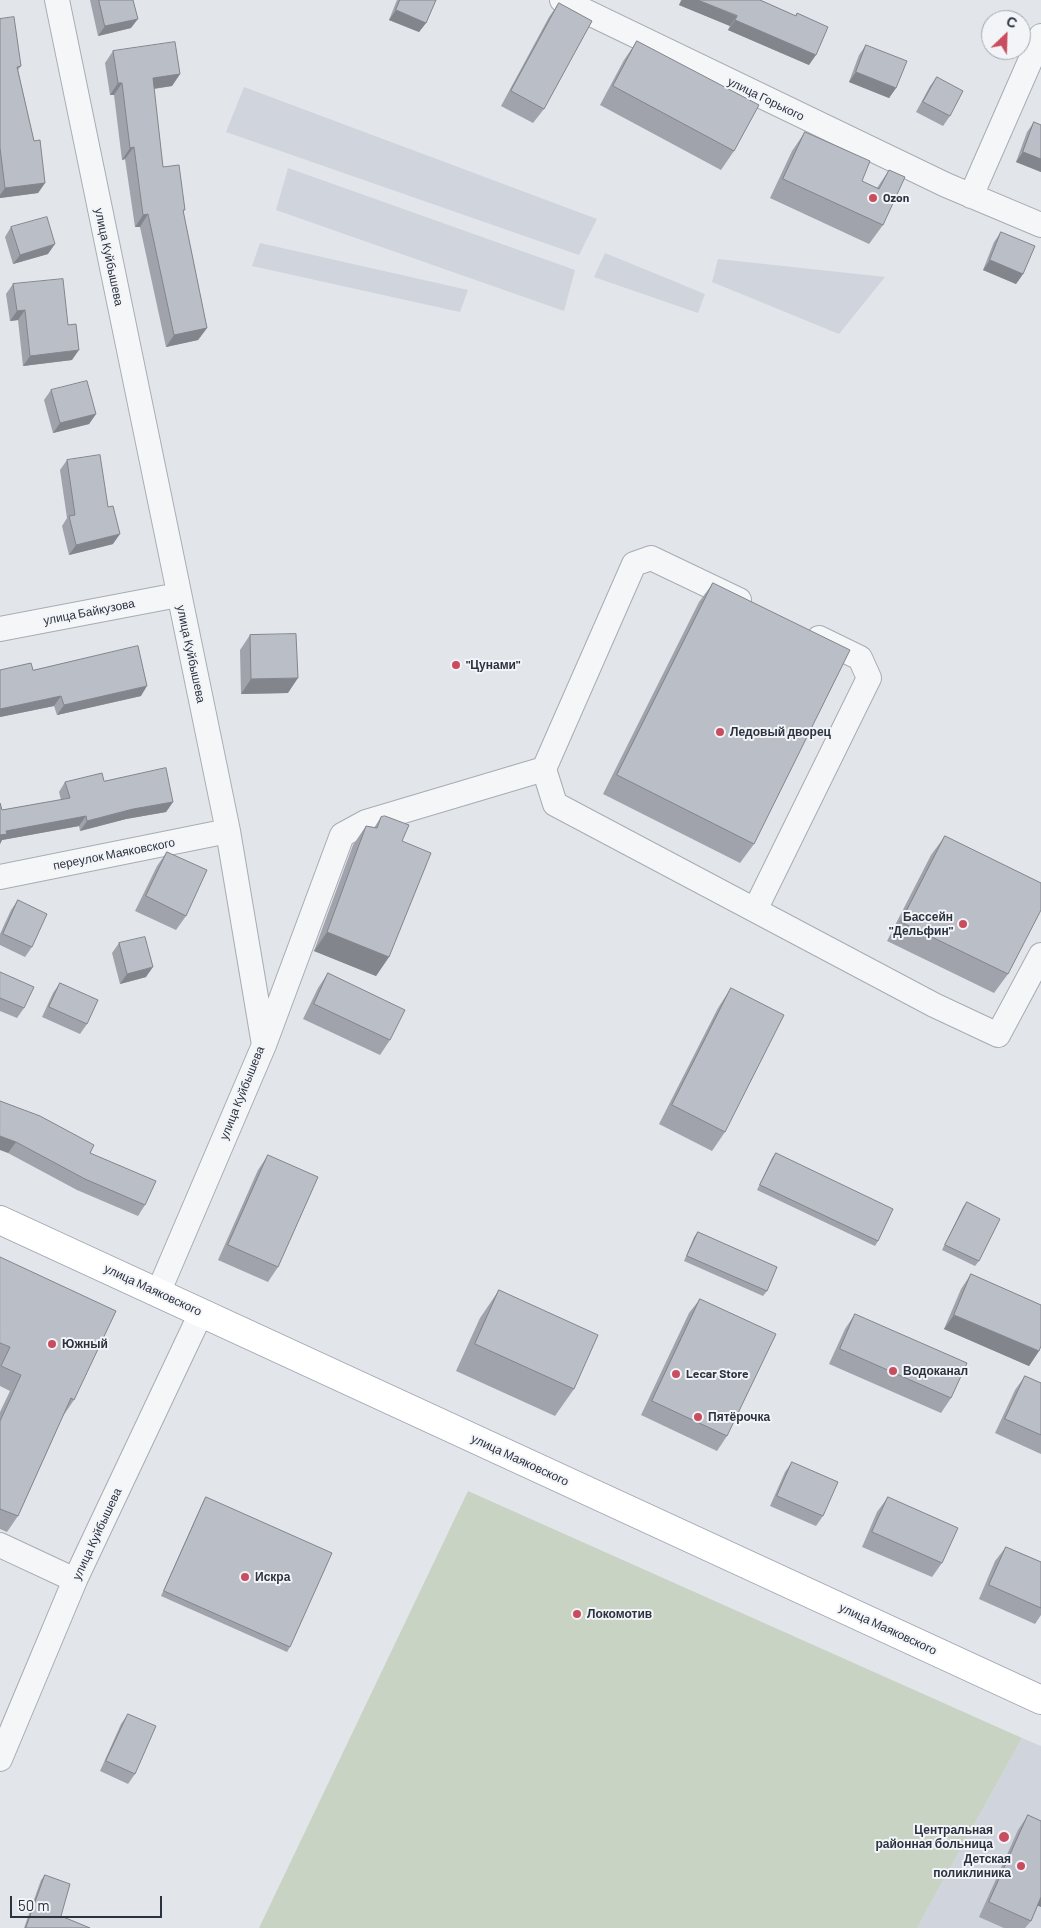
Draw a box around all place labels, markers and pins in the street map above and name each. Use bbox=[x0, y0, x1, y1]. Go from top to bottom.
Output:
place label: Ozon bbox=[883, 191, 909, 205]
marker: Ozon bbox=[867, 192, 879, 204]
place label: "Цунами" bbox=[466, 658, 520, 672]
marker: "Цунами" bbox=[450, 659, 462, 671]
place label: Ледовый дворец bbox=[730, 725, 831, 739]
marker: Ледовый дворец bbox=[714, 726, 726, 738]
place label: Бассейн "Дельфин" bbox=[889, 910, 953, 938]
marker: Бассейн "Дельфин" bbox=[957, 918, 969, 930]
place label: Южный bbox=[62, 1337, 108, 1351]
marker: Южный bbox=[46, 1338, 58, 1350]
place label: Водоканал bbox=[903, 1364, 968, 1378]
marker: Водоканал bbox=[887, 1365, 899, 1377]
place label: Lecar Store bbox=[686, 1367, 748, 1381]
marker: Lecar Store bbox=[670, 1368, 682, 1380]
place label: Пятёрочка bbox=[708, 1410, 770, 1424]
marker: Пятёрочка bbox=[692, 1411, 704, 1423]
place label: Искра bbox=[255, 1570, 290, 1584]
marker: Искра bbox=[239, 1571, 251, 1583]
place label: Локомотив bbox=[587, 1607, 652, 1621]
marker: Локомотив bbox=[571, 1608, 583, 1620]
place label: Центральная районная больница bbox=[875, 1823, 993, 1851]
marker: Центральная районная больница bbox=[997, 1830, 1011, 1844]
place label: Детская поликлиника bbox=[933, 1852, 1011, 1880]
marker: Детская поликлиника bbox=[1015, 1860, 1027, 1872]

